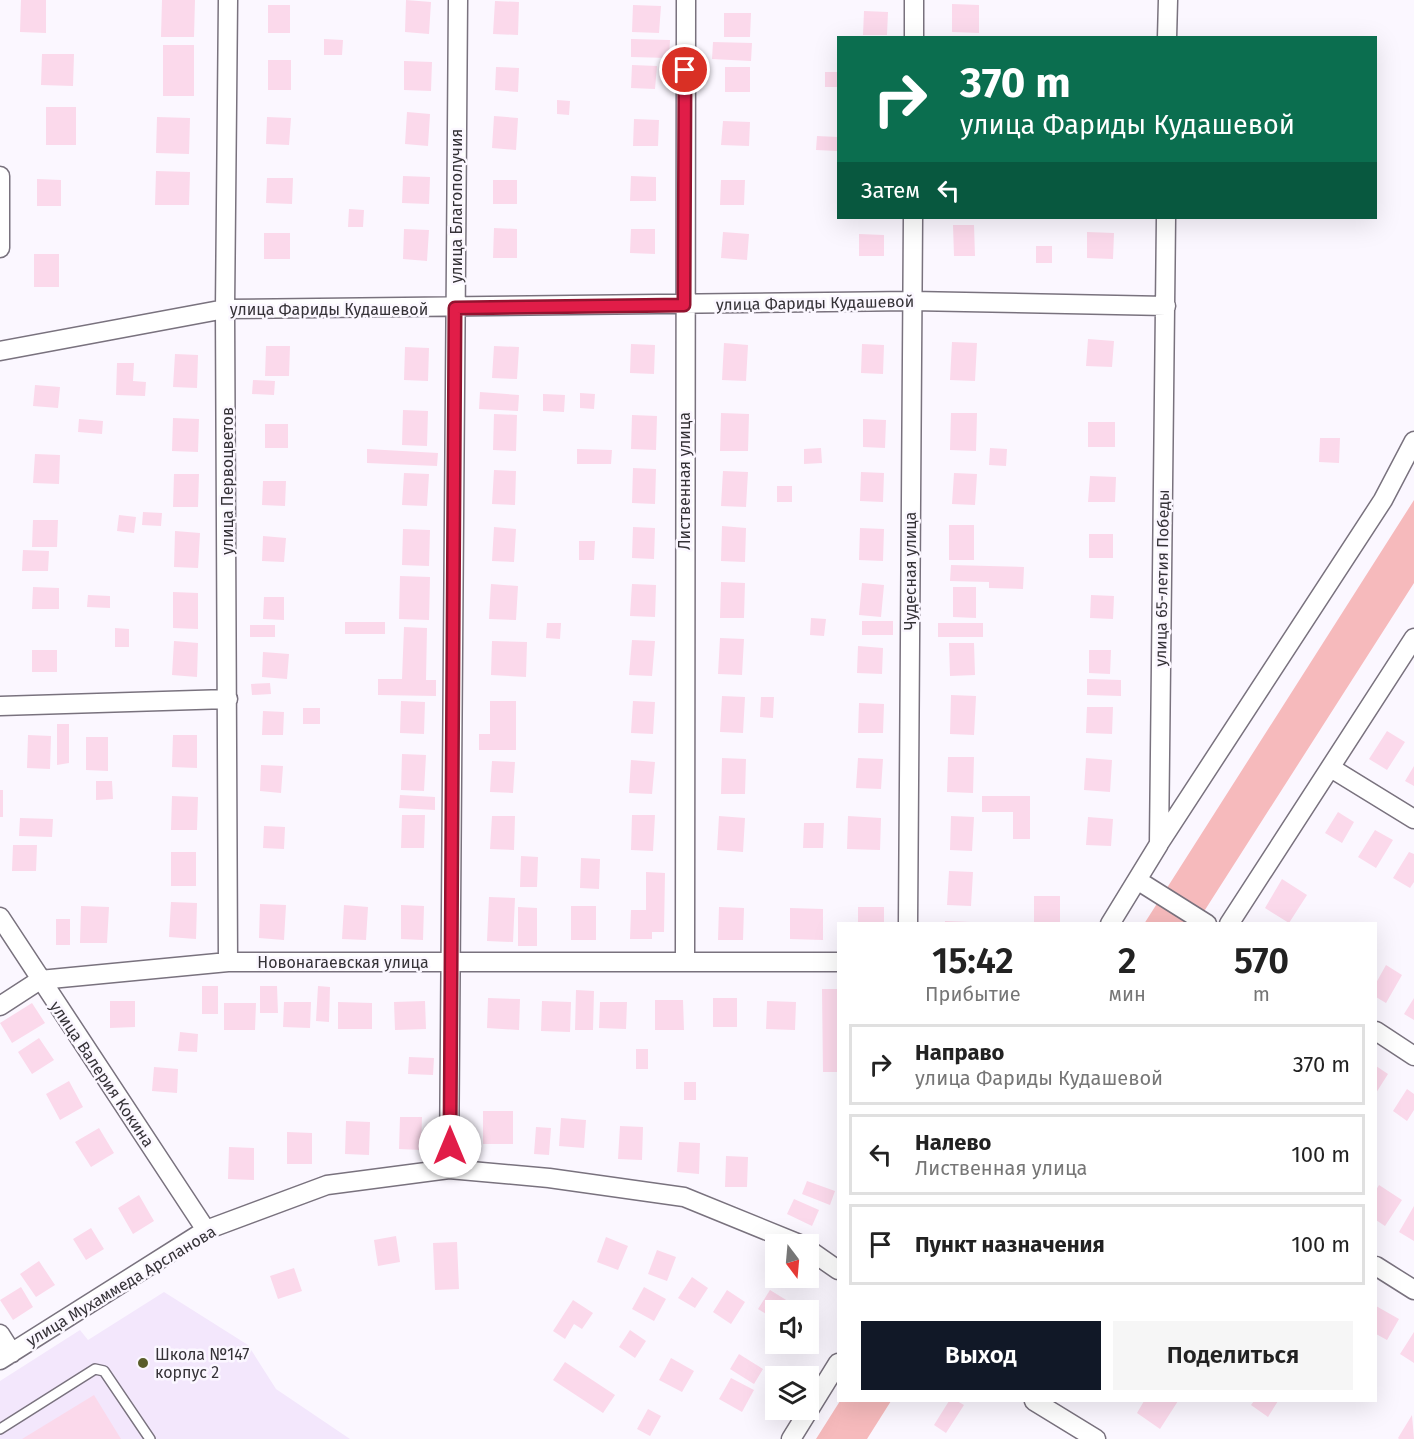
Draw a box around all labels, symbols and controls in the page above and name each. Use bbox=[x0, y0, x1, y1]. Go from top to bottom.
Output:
pin bbox=[659, 44, 710, 95]
icon: arrive bbox=[668, 53, 701, 86]
text: 370 m bbox=[960, 58, 1071, 108]
icon: right bbox=[861, 60, 939, 138]
text: улица Фариды Кудашевой bbox=[960, 109, 1295, 141]
street label: улица Благополучия bbox=[447, 129, 466, 283]
icon: left bbox=[932, 174, 965, 207]
text: Затем bbox=[861, 177, 920, 204]
street label: улица Фариды Кудашевой bbox=[716, 292, 914, 314]
street label: улица Фариды Кудашевой bbox=[230, 300, 428, 319]
street label: улица Первоцветов bbox=[218, 407, 237, 555]
street label: Лиственная улица bbox=[675, 412, 694, 550]
street label: улица 65-летия Победы bbox=[1151, 489, 1173, 667]
street label: Чудесная улица bbox=[901, 512, 920, 630]
text: 15:42 bbox=[932, 939, 1014, 983]
text: 2 bbox=[1118, 939, 1136, 983]
text: 570 bbox=[1234, 939, 1289, 983]
street label: Новонагаевская улица bbox=[257, 953, 429, 972]
text: Прибытие bbox=[925, 982, 1021, 1006]
text: мин bbox=[1109, 982, 1146, 1006]
text: m bbox=[1253, 982, 1270, 1006]
street label: улица Валерия Кокина bbox=[46, 997, 158, 1151]
text: Направо bbox=[915, 1039, 1004, 1066]
icon: right bbox=[864, 1048, 897, 1081]
text: 370 m bbox=[1293, 1051, 1350, 1078]
text: улица Фариды Кудашевой bbox=[915, 1066, 1163, 1090]
position arrow bbox=[418, 1114, 482, 1178]
text: Налево bbox=[915, 1129, 991, 1156]
icon: left bbox=[864, 1138, 897, 1171]
text: 100 m bbox=[1291, 1141, 1350, 1168]
text: Лиственная улица bbox=[915, 1156, 1088, 1180]
street label: улица Мухаммеда Арсланова bbox=[23, 1222, 219, 1350]
icon: arrive bbox=[864, 1228, 897, 1261]
text: Пункт назначения bbox=[915, 1231, 1105, 1258]
text: 100 m bbox=[1291, 1231, 1350, 1258]
north arrow bbox=[765, 1234, 819, 1288]
map controls bbox=[765, 1234, 819, 1420]
button: sound bbox=[765, 1300, 819, 1354]
button: Выход bbox=[861, 1321, 1101, 1390]
button: Поделиться bbox=[1113, 1321, 1353, 1390]
place label: Школа №147 корпус 2 bbox=[155, 1345, 249, 1382]
marker: Школа №147 корпус 2 bbox=[136, 1356, 150, 1370]
button: layers bbox=[765, 1366, 819, 1420]

